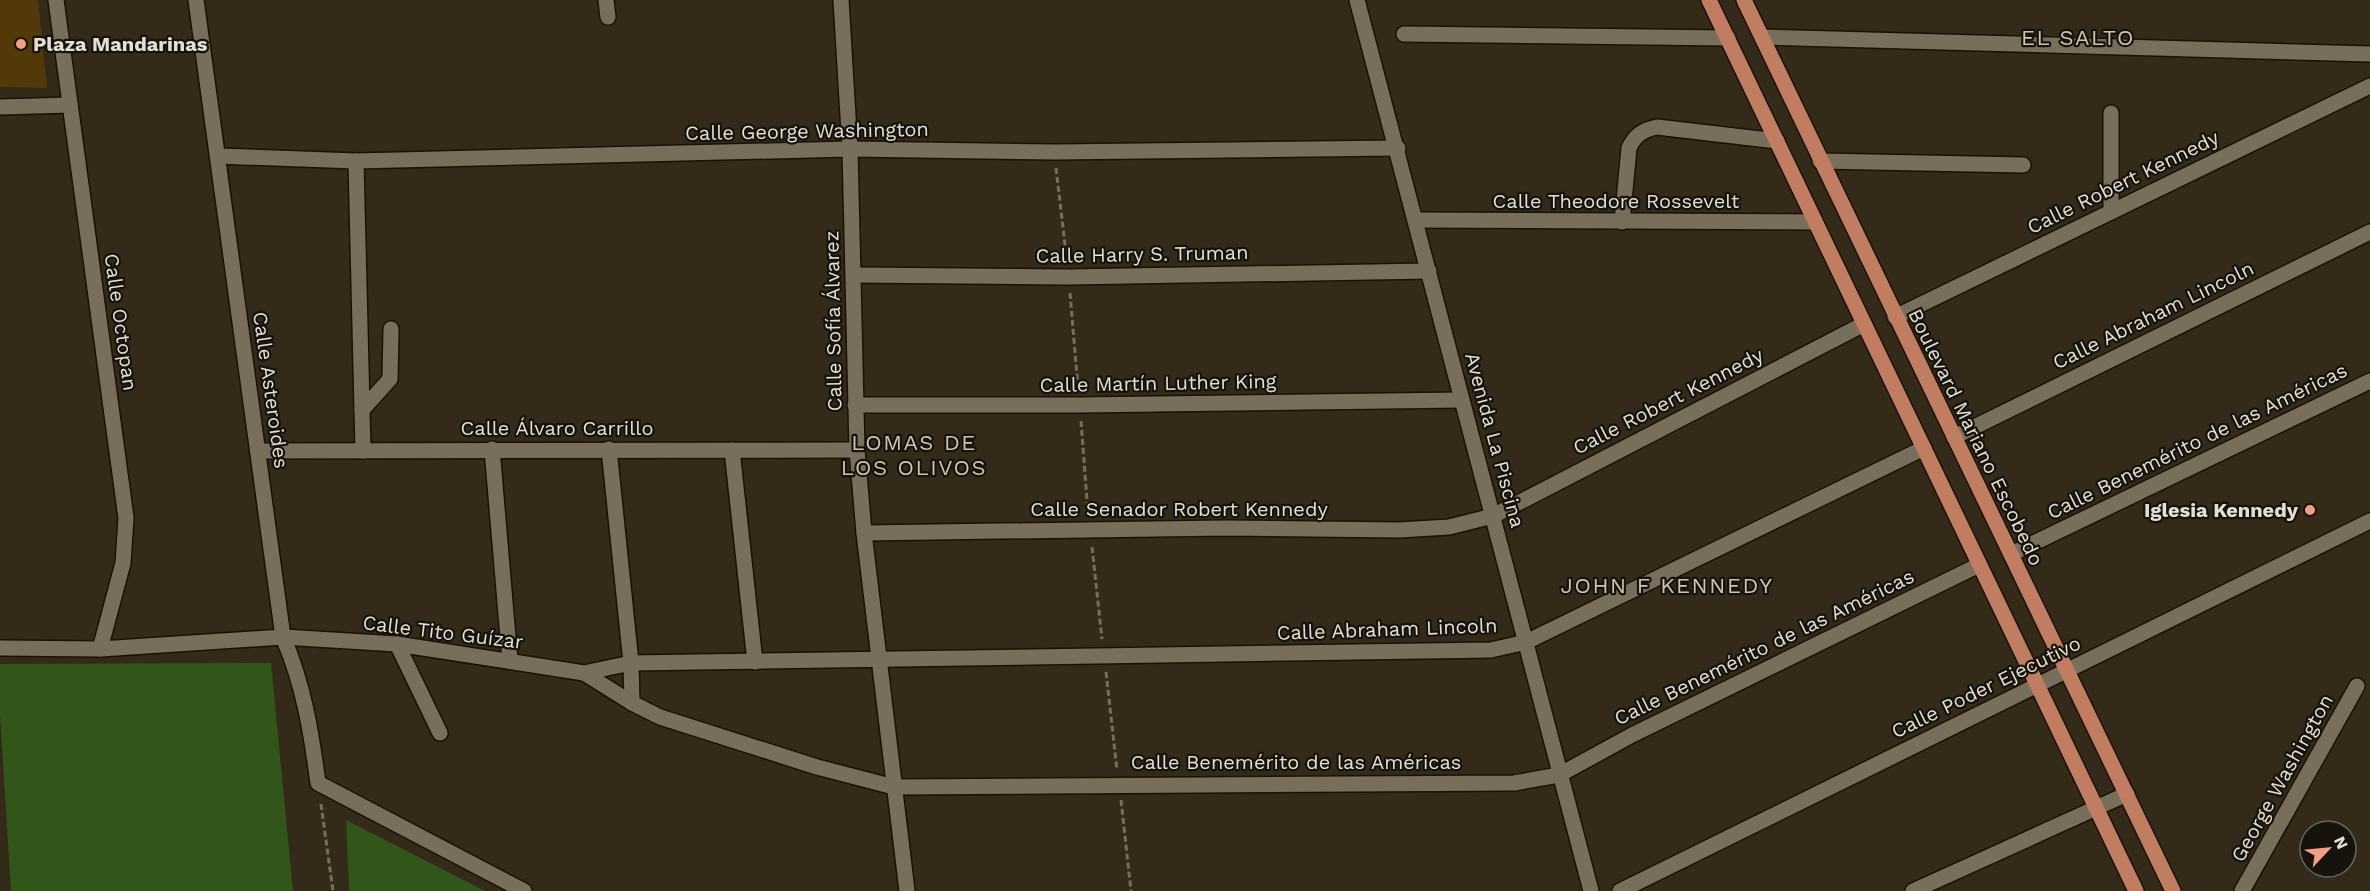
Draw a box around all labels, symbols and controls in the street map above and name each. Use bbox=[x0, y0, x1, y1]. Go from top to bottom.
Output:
district label: EL SALTO bbox=[2021, 25, 2135, 50]
place label: Plaza Mandarinas bbox=[33, 32, 208, 56]
marker: Plaza Mandarinas bbox=[14, 37, 28, 51]
street label: Calle George Washington bbox=[685, 117, 929, 145]
street label: Calle Robert Kennedy bbox=[2023, 125, 2223, 239]
street label: Calle Theodore Rossevelt bbox=[1493, 189, 1740, 213]
street label: Calle Sofía Álvarez bbox=[819, 230, 847, 412]
street label: Calle Harry S. Truman bbox=[1035, 240, 1249, 268]
street label: Calle Octopan bbox=[99, 252, 143, 392]
street label: Calle Abraham Lincoln bbox=[2049, 256, 2257, 374]
street label: Boulevard Mariano Escobedo bbox=[1903, 305, 2049, 569]
street label: Calle Asteroides bbox=[248, 310, 294, 470]
street label: Calle Robert Kennedy bbox=[1569, 342, 1768, 459]
street label: Avenida La Piscina bbox=[1460, 350, 1530, 530]
street label: Calle Benemérito de las Américas bbox=[2043, 358, 2351, 524]
street label: Calle Martín Luther King bbox=[1039, 369, 1277, 397]
street label: Calle Álvaro Carrillo bbox=[461, 416, 653, 440]
district label: LOMAS DE LOS OLIVOS bbox=[841, 430, 987, 480]
street label: Calle Senador Robert Kennedy bbox=[1030, 497, 1328, 521]
place label: Iglesia Kennedy bbox=[2144, 498, 2299, 522]
marker: Iglesia Kennedy bbox=[2303, 503, 2317, 517]
street label: Calle Benemérito de las Américas bbox=[1610, 564, 1918, 730]
district label: JOHN F KENNEDY bbox=[1561, 573, 1773, 598]
street label: Calle Tito Guízar bbox=[361, 610, 525, 654]
street label: Calle Abraham Lincoln bbox=[1276, 613, 1498, 645]
street label: Calle Poder Ejecutivo bbox=[1887, 631, 2085, 743]
street label: George Washington bbox=[2226, 690, 2338, 866]
street label: Calle Benemérito de las Américas bbox=[1131, 750, 1461, 774]
north arrow bbox=[2298, 819, 2358, 879]
text: N bbox=[2330, 833, 2352, 852]

